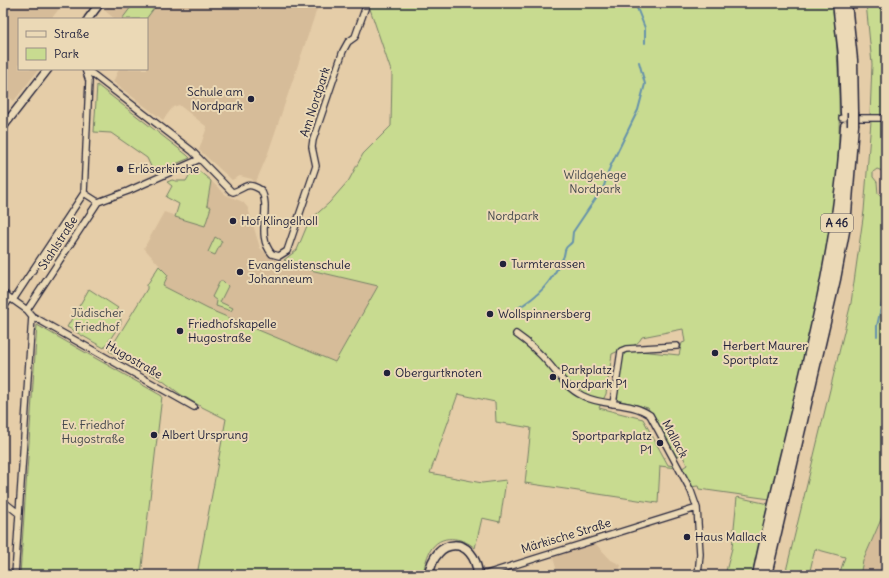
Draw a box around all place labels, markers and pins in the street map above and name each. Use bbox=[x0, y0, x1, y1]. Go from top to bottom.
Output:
place label: Schule am Nordpark bbox=[187, 84, 243, 113]
marker: Schule am Nordpark bbox=[246, 94, 256, 104]
place label: Erlöserkirche bbox=[128, 161, 199, 176]
marker: Erlöserkirche bbox=[115, 164, 125, 174]
place label: Hof Klingelholl bbox=[241, 213, 318, 228]
marker: Hof Klingelholl bbox=[228, 216, 238, 226]
place label: Turmterassen bbox=[511, 256, 585, 271]
place label: Evangelistenschule Johanneum bbox=[248, 257, 350, 286]
marker: Turmterassen bbox=[498, 259, 508, 269]
marker: Evangelistenschule Johanneum bbox=[235, 267, 245, 277]
place label: Wollspinnersberg bbox=[498, 306, 591, 321]
marker: Wollspinnersberg bbox=[485, 309, 495, 319]
place label: Friedhofskapelle Hugostraße bbox=[188, 316, 276, 345]
marker: Friedhofskapelle Hugostraße bbox=[175, 326, 185, 336]
place label: Herbert Maurer Sportplatz bbox=[723, 338, 807, 367]
marker: Herbert Maurer Sportplatz bbox=[710, 348, 720, 358]
place label: Parkplatz Nordpark P1 bbox=[561, 362, 627, 391]
place label: Obergurtknoten bbox=[395, 365, 482, 380]
marker: Obergurtknoten bbox=[382, 368, 392, 378]
marker: Parkplatz Nordpark P1 bbox=[548, 372, 558, 382]
place label: Albert Ursprung bbox=[162, 427, 248, 442]
place label: Sportparkplatz P1 bbox=[572, 428, 652, 457]
marker: Albert Ursprung bbox=[149, 430, 159, 440]
marker: Sportparkplatz P1 bbox=[655, 438, 665, 448]
place label: Haus Mallack bbox=[695, 529, 767, 544]
marker: Haus Mallack bbox=[682, 532, 692, 542]

